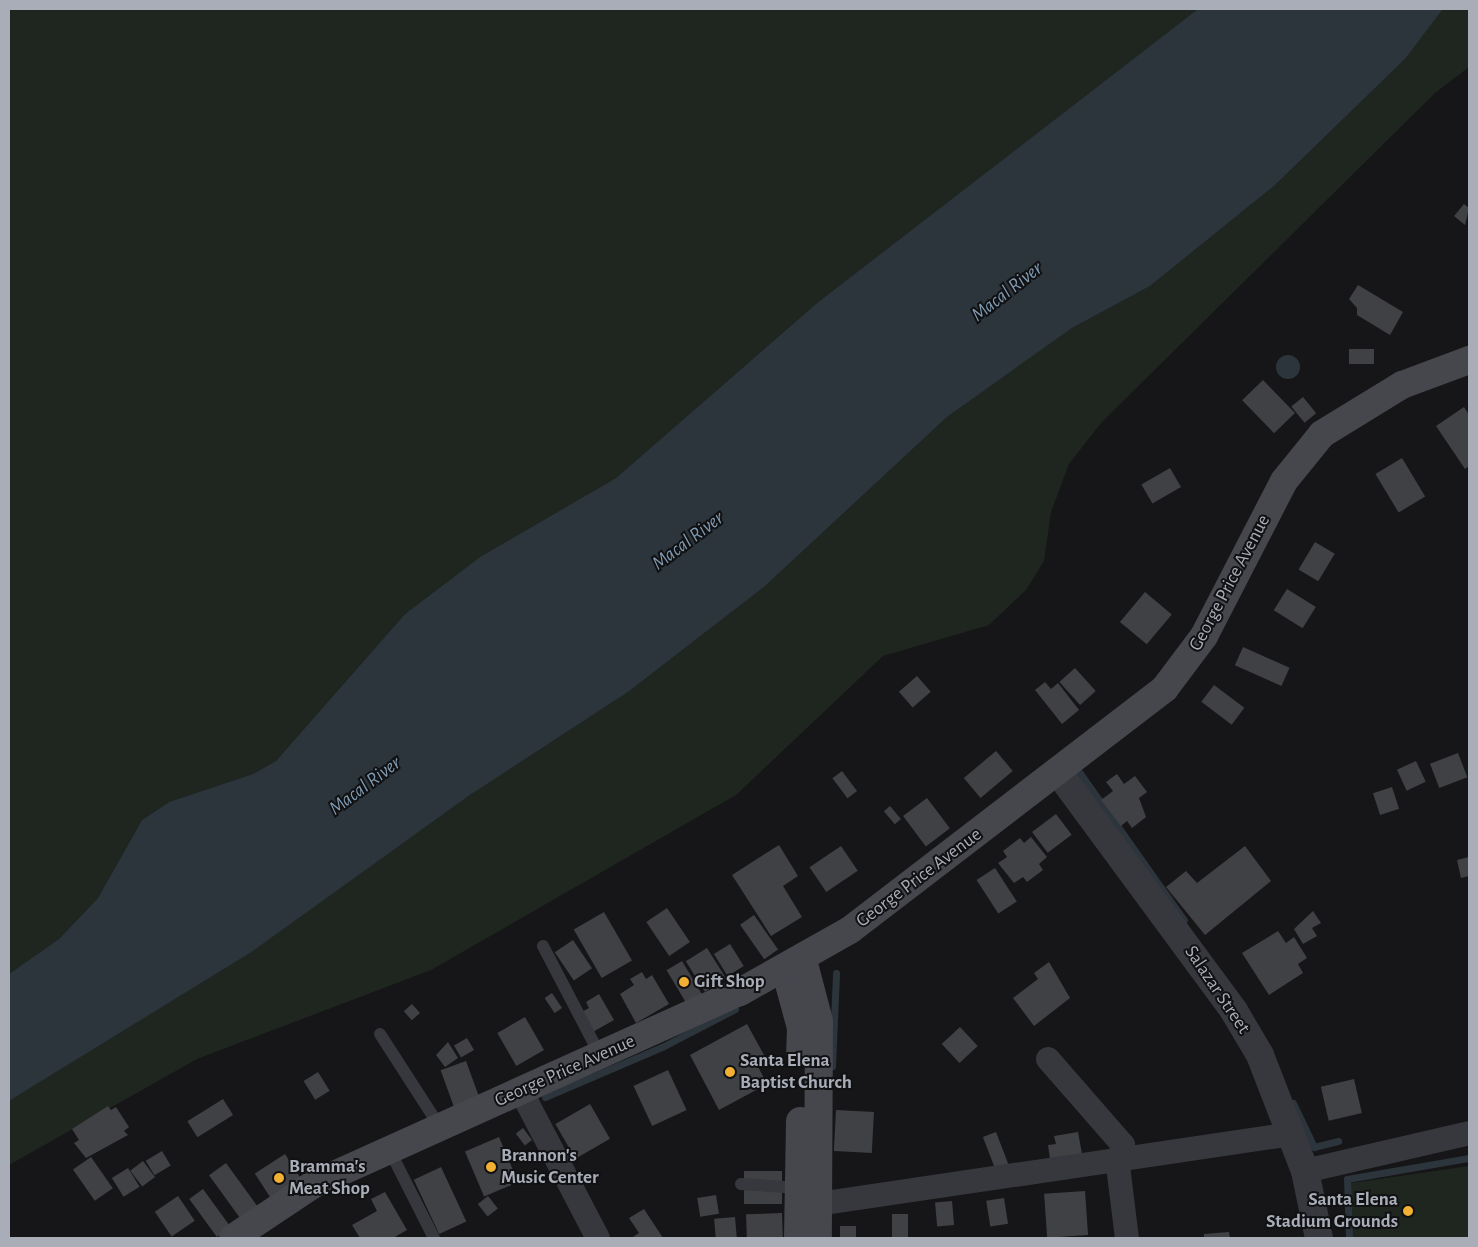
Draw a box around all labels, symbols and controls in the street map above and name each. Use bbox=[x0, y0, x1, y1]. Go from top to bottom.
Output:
water label: Macal River bbox=[967, 257, 1047, 327]
water label: Macal River bbox=[647, 506, 729, 576]
street label: George Price Avenue bbox=[1184, 511, 1276, 655]
water label: Macal River bbox=[324, 751, 406, 821]
street label: George Price Avenue bbox=[852, 823, 986, 933]
street label: Salazar Street bbox=[1179, 942, 1255, 1038]
place label: Gift Shop bbox=[694, 971, 765, 993]
marker: Gift Shop bbox=[678, 976, 690, 988]
street label: George Price Avenue bbox=[491, 1030, 639, 1112]
place label: Santa Elena Baptist Church bbox=[740, 1050, 852, 1094]
marker: Santa Elena Baptist Church bbox=[724, 1066, 736, 1078]
place label: Brannon's Music Center bbox=[501, 1145, 599, 1189]
place label: Bramma's Meat Shop bbox=[289, 1156, 370, 1200]
marker: Brannon's Music Center bbox=[485, 1161, 497, 1173]
marker: Bramma's Meat Shop bbox=[273, 1172, 285, 1184]
place label: Santa Elena Stadium Grounds bbox=[1266, 1189, 1398, 1233]
marker: Santa Elena Stadium Grounds bbox=[1402, 1205, 1414, 1217]

